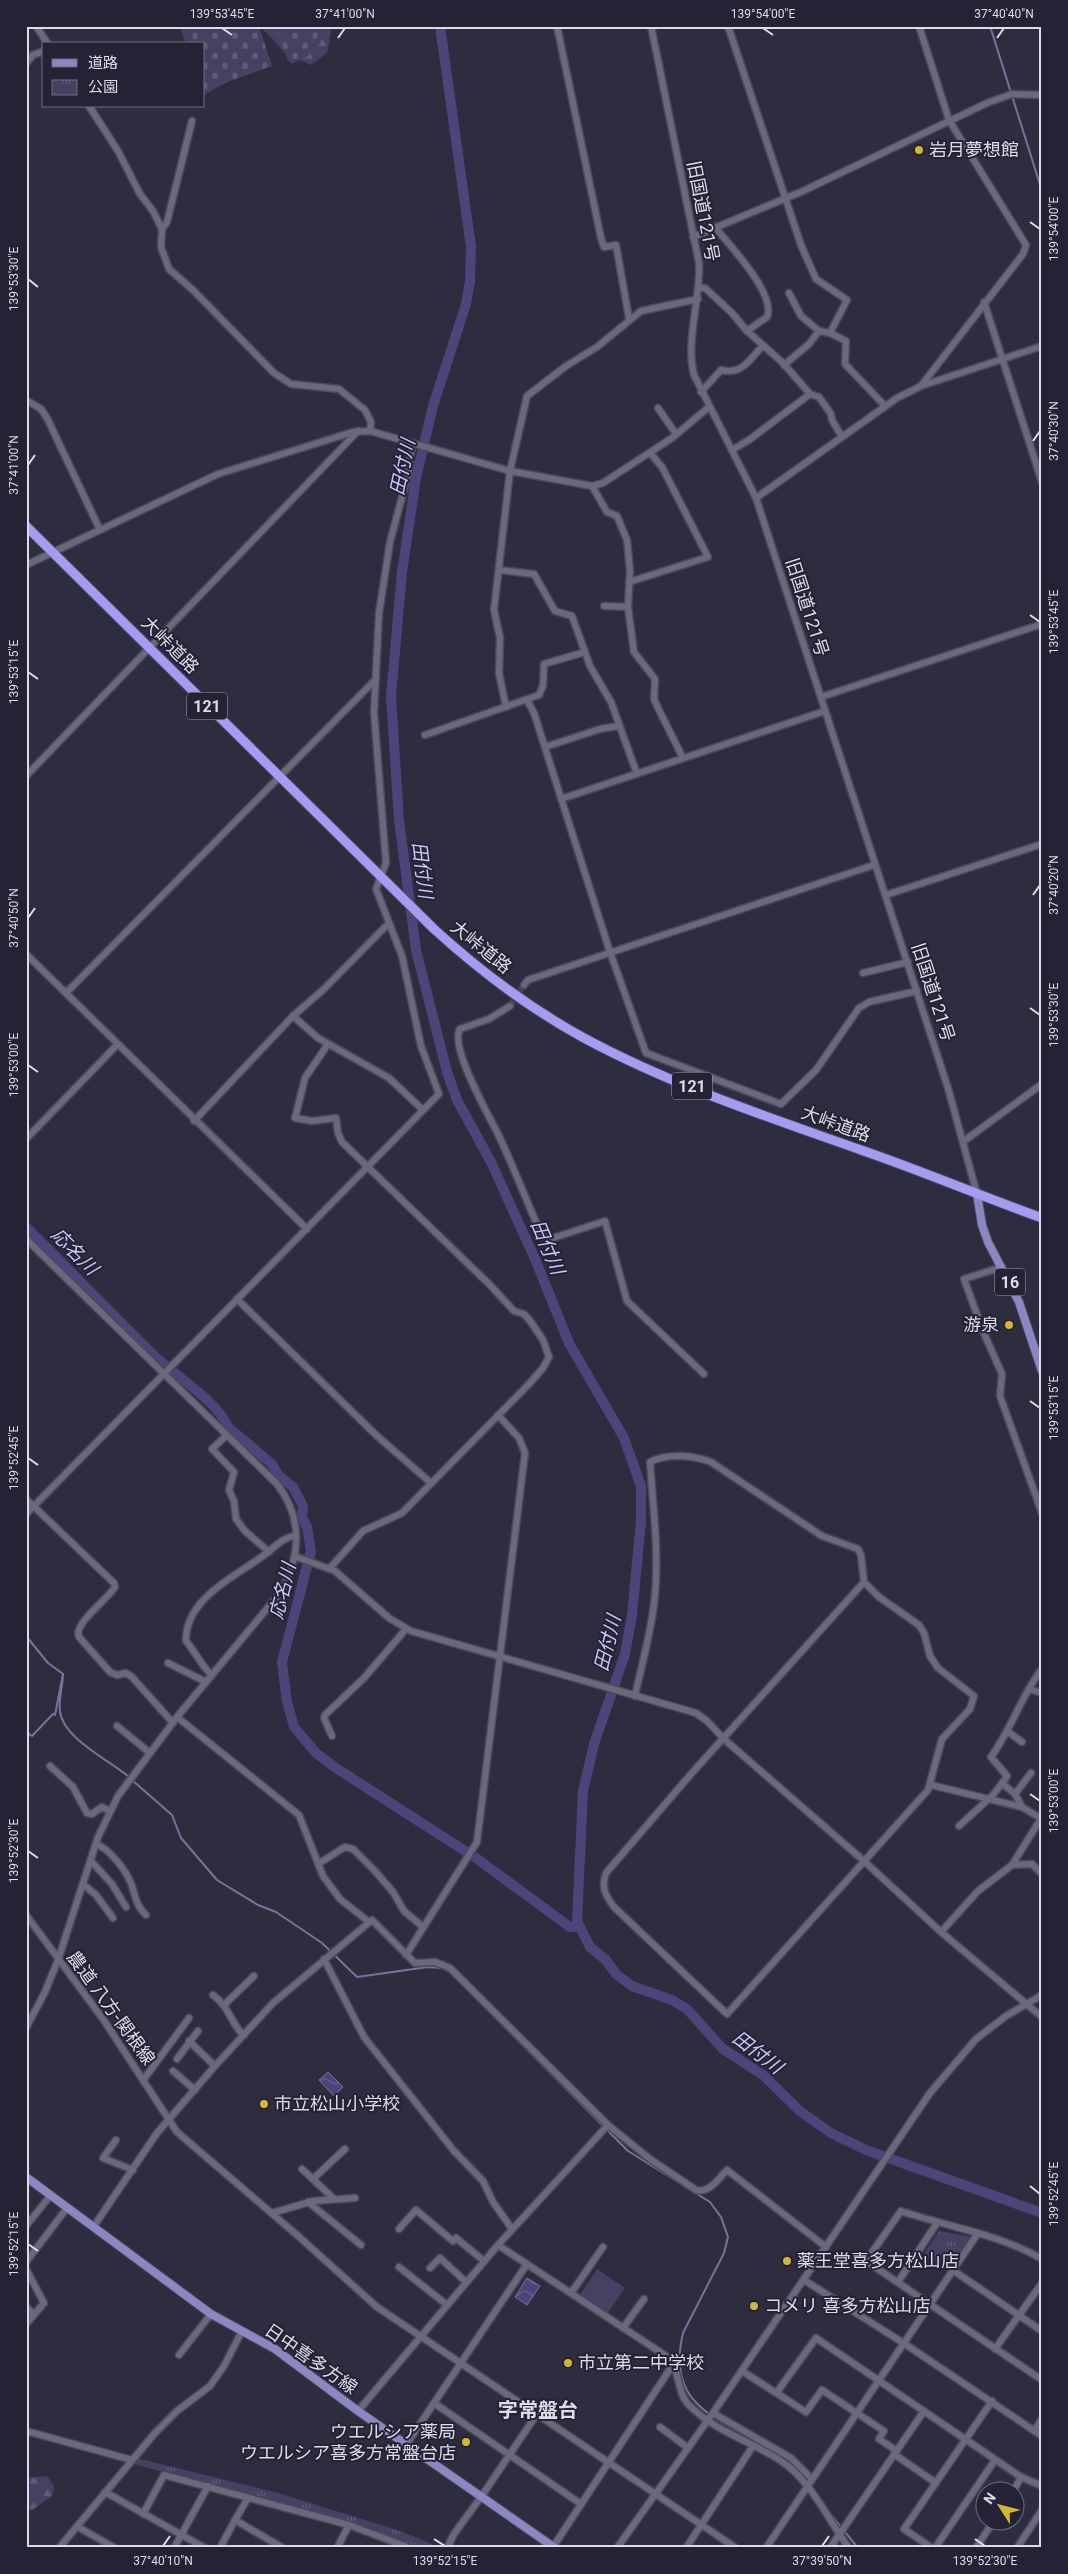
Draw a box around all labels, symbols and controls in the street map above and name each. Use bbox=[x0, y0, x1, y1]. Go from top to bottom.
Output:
text: 139°53'45"E bbox=[190, 7, 254, 21]
text: 37°41'00"N bbox=[315, 7, 375, 21]
text: 139°54'00"E bbox=[731, 7, 795, 21]
text: 37°40'40"N bbox=[974, 7, 1034, 21]
legend bbox=[42, 42, 205, 108]
text: 道路 bbox=[88, 54, 118, 72]
text: 公園 bbox=[88, 78, 118, 96]
place label: 岩月夢想館 bbox=[929, 139, 1019, 160]
marker: 岩月夢想館 bbox=[913, 144, 925, 156]
street label: 旧国道121号 bbox=[683, 159, 724, 263]
text: 139°54'00"E bbox=[1047, 197, 1061, 261]
text: 139°53'30"E bbox=[7, 247, 21, 311]
text: 37°40'30"N bbox=[1047, 401, 1061, 461]
text: 37°41'00"N bbox=[7, 435, 21, 495]
water label: 田付川 bbox=[385, 435, 420, 497]
street label: 旧国道121号 bbox=[782, 555, 833, 659]
text: 139°53'45"E bbox=[1047, 590, 1061, 654]
street label: 大峠道路 bbox=[137, 612, 203, 678]
text: 139°53'15"E bbox=[7, 640, 21, 704]
road number: 121 bbox=[187, 692, 227, 719]
water label: 田付川 bbox=[408, 840, 438, 902]
text: 37°40'20"N bbox=[1047, 855, 1061, 915]
text: 37°40'50"N bbox=[7, 888, 21, 948]
street label: 大峠道路 bbox=[447, 916, 516, 977]
street label: 旧国道121号 bbox=[908, 940, 959, 1044]
text: 139°53'30"E bbox=[1047, 983, 1061, 1047]
text: 139°53'00"E bbox=[7, 1033, 21, 1097]
road number: 121 bbox=[672, 1072, 712, 1100]
street label: 大峠道路 bbox=[799, 1101, 874, 1146]
water label: 田付川 bbox=[526, 1216, 570, 1280]
water label: 応名川 bbox=[46, 1223, 104, 1281]
road number: 16 bbox=[995, 1268, 1025, 1295]
place label: 游泉 bbox=[963, 1314, 999, 1335]
marker: 游泉 bbox=[1003, 1319, 1015, 1331]
text: 139°53'15"E bbox=[1047, 1376, 1061, 1440]
text: 139°52'45"E bbox=[7, 1426, 21, 1490]
water label: 応名川 bbox=[264, 1559, 301, 1622]
water label: 田付川 bbox=[589, 1611, 626, 1674]
text: 139°53'00"E bbox=[1047, 1769, 1061, 1833]
text: 139°52'30"E bbox=[7, 1819, 21, 1883]
street label: 農道 八方-関根線 bbox=[63, 1947, 160, 2069]
water label: 田付川 bbox=[728, 2026, 789, 2080]
place label: 市立松山小学校 bbox=[274, 2093, 400, 2114]
marker: 市立松山小学校 bbox=[258, 2098, 270, 2110]
text: 139°52'45"E bbox=[1047, 2162, 1061, 2226]
text: 139°52'15"E bbox=[7, 2212, 21, 2276]
place label: 薬王堂喜多方松山店 bbox=[797, 2250, 959, 2271]
marker: 薬王堂喜多方松山店 bbox=[781, 2255, 793, 2267]
place label: コメリ 喜多方松山店 bbox=[764, 2295, 930, 2316]
marker: コメリ 喜多方松山店 bbox=[748, 2300, 760, 2312]
street label: 日中喜多方線 bbox=[261, 2319, 362, 2398]
place label: 市立第二中学校 bbox=[578, 2352, 704, 2373]
marker: 市立第二中学校 bbox=[562, 2357, 574, 2369]
district label: 字常盤台 bbox=[498, 2398, 578, 2422]
place label: ウエルシア薬局 ウエルシア喜多方常盤台店 bbox=[240, 2421, 456, 2463]
marker: ウエルシア薬局 ウエルシア喜多方常盤台店 bbox=[460, 2436, 472, 2448]
north arrow bbox=[976, 2482, 1026, 2532]
text: N bbox=[980, 2490, 999, 2507]
text: 37°40'10"N bbox=[133, 2554, 193, 2568]
text: 139°52'15"E bbox=[413, 2554, 477, 2568]
text: 37°39'50"N bbox=[792, 2554, 852, 2568]
text: 139°52'30"E bbox=[953, 2554, 1017, 2568]

